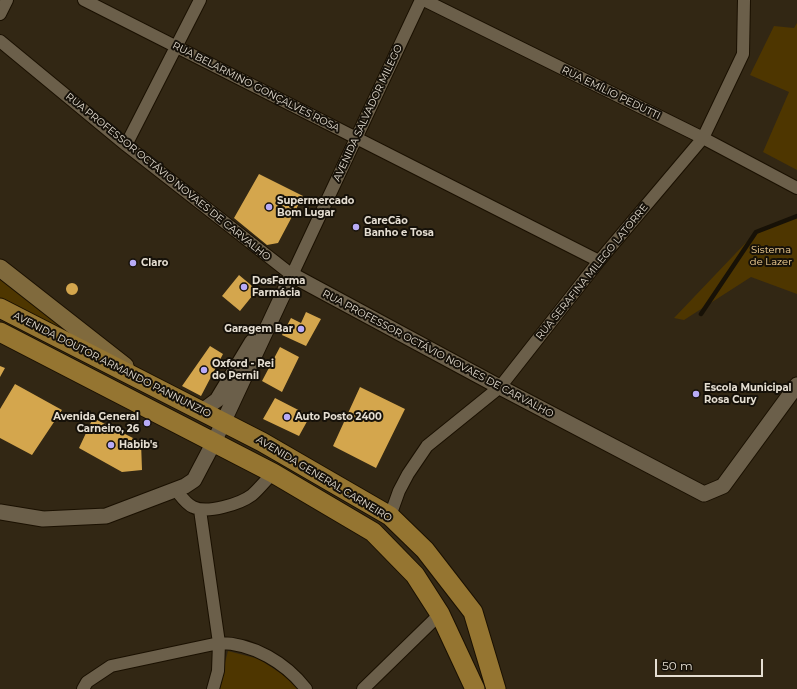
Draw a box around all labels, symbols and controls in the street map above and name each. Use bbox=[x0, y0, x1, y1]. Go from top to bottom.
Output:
street label: RUA BELARMINO GONÇALVES ROSA bbox=[170, 39, 342, 135]
street label: AVENIDA SALVADOR MILEGO bbox=[331, 43, 405, 183]
street label: RUA EMÍLIO PEDUTTI bbox=[560, 64, 662, 122]
street label: RUA PROFESSOR OCTÁVIO NOVAES DE CARVALHO bbox=[63, 90, 273, 264]
place label: Supermercado Bom Lugar bbox=[277, 195, 354, 218]
marker: Supermercado Bom Lugar bbox=[264, 202, 274, 212]
street label: RUA SERAFINA MILEGO LATORRE bbox=[534, 202, 650, 342]
place label: CareCão Banho e Tosa bbox=[364, 215, 434, 238]
marker: CareCão Banho e Tosa bbox=[351, 222, 361, 232]
park label: Sistema de Lazer bbox=[750, 244, 792, 268]
place label: Claro bbox=[141, 257, 168, 269]
marker: Claro bbox=[128, 258, 138, 268]
place label: DosFarma Farmácia bbox=[252, 275, 305, 298]
marker: DosFarma Farmácia bbox=[239, 282, 249, 292]
street label: RUA PROFESSOR OCTÁVIO NOVAES DE CARVALHO bbox=[320, 288, 556, 420]
street label: AVENIDA DOUTOR ARMANDO PANNUNZIO bbox=[11, 310, 213, 420]
place label: Garagem Bar bbox=[224, 323, 293, 335]
marker: Garagem Bar bbox=[296, 324, 306, 334]
place label: Oxford - Rei do Pernil bbox=[212, 358, 274, 382]
marker: Oxford - Rei do Pernil bbox=[199, 365, 209, 375]
place label: Escola Municipal Rosa Cury bbox=[704, 382, 792, 406]
marker: Escola Municipal Rosa Cury bbox=[691, 389, 701, 399]
place label: Avenida General Carneiro, 26 bbox=[53, 411, 139, 434]
place label: Auto Posto 2400 bbox=[295, 411, 382, 423]
marker: Auto Posto 2400 bbox=[282, 412, 292, 422]
marker: Avenida General Carneiro, 26 bbox=[142, 418, 152, 428]
street label: AVENIDA GENERAL CARNEIRO bbox=[254, 434, 394, 524]
place label: Habib's bbox=[119, 439, 158, 451]
marker: Habib's bbox=[106, 440, 116, 450]
scale bar bbox=[657, 651, 765, 677]
text: 50 m bbox=[662, 658, 693, 673]

